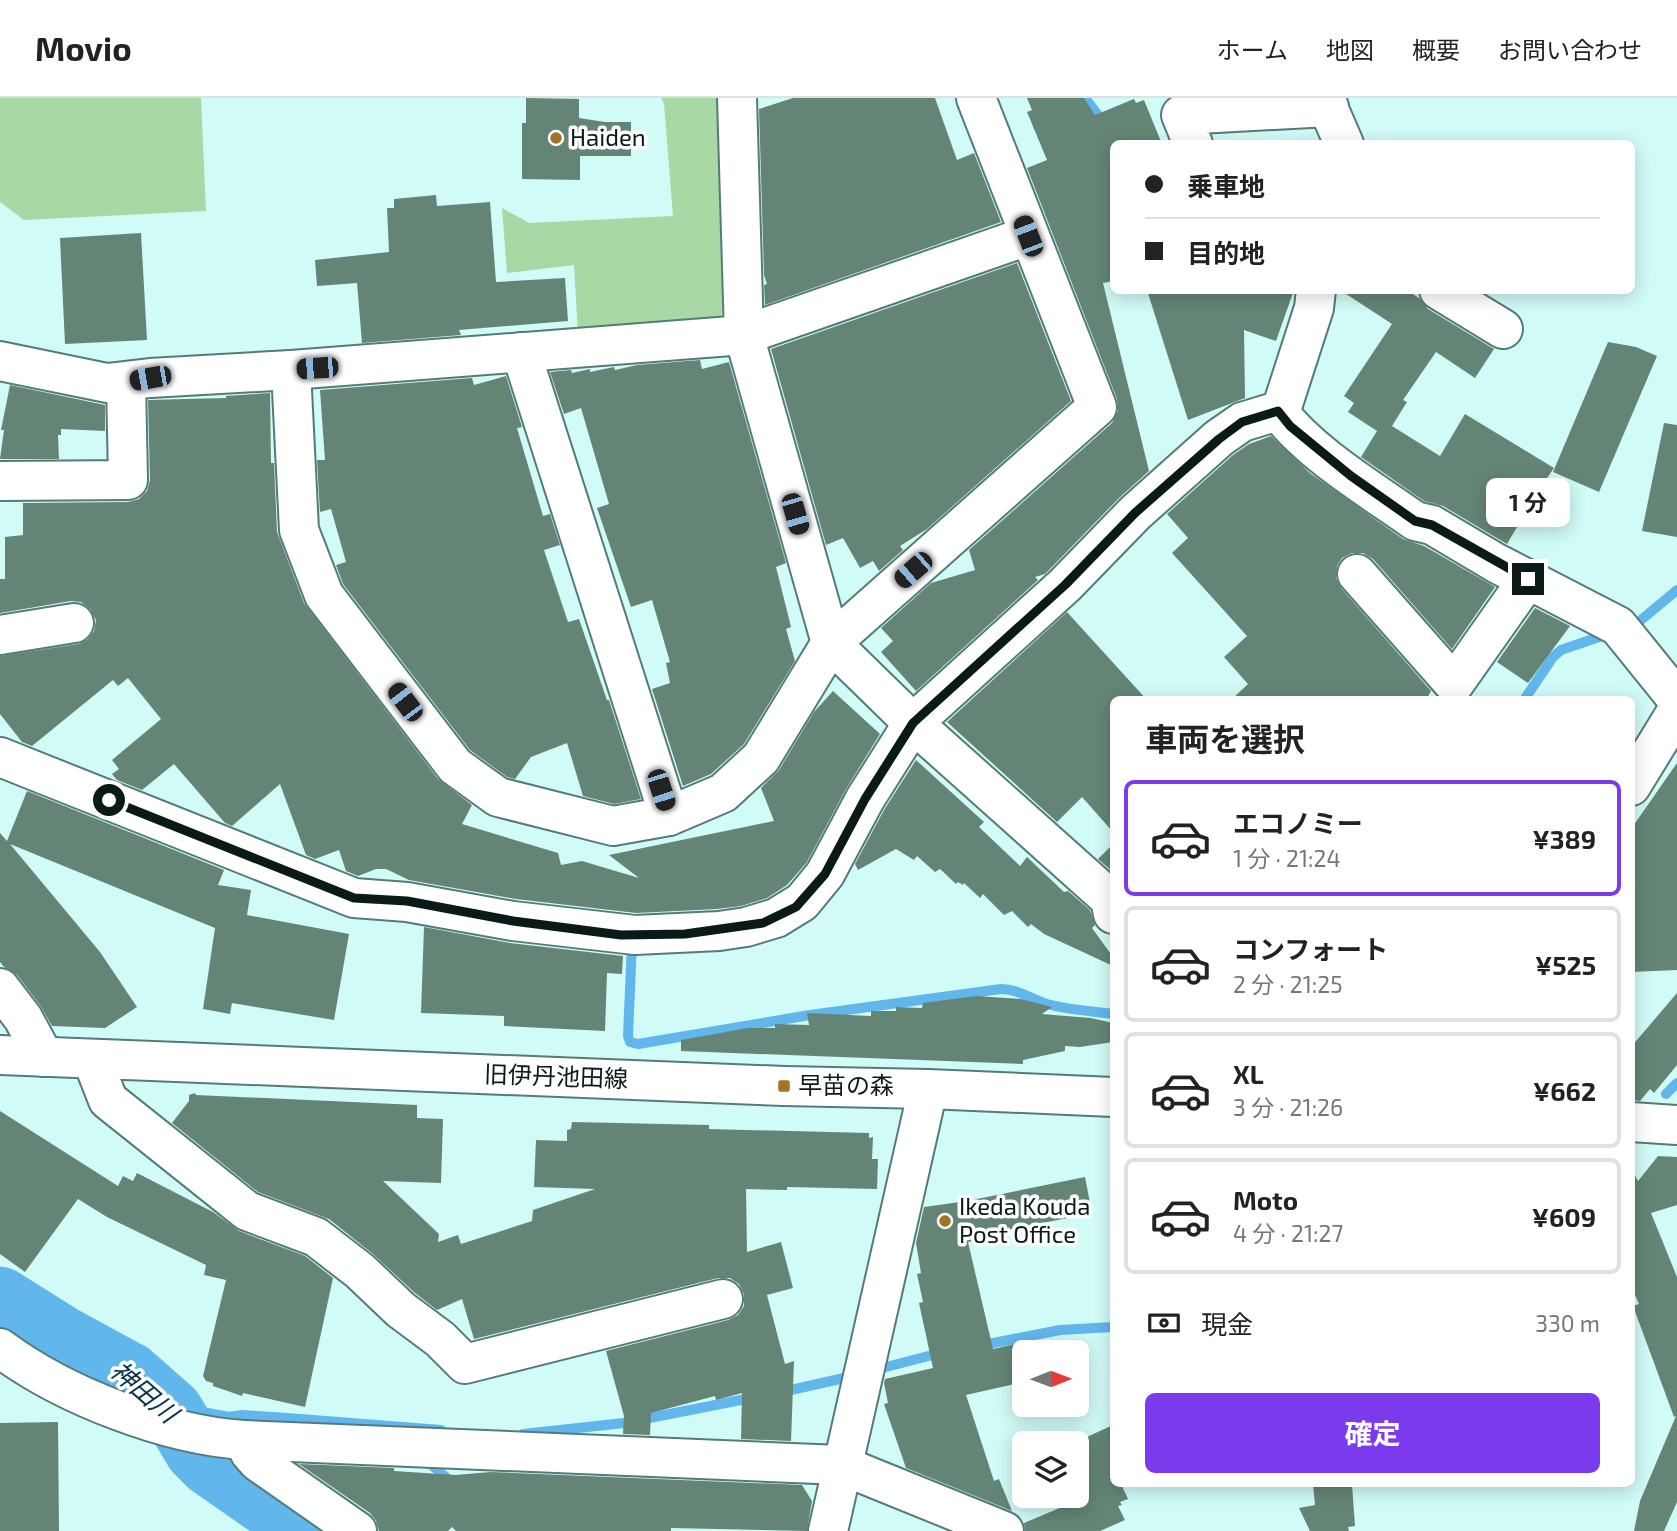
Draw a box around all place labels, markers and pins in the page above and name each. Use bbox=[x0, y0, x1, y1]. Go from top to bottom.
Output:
place label: Haiden bbox=[570, 122, 646, 151]
marker: Haiden bbox=[548, 130, 564, 146]
place label: 早苗の森 bbox=[798, 1070, 894, 1099]
marker: 早苗の森 bbox=[776, 1078, 792, 1094]
place label: Ikeda Kouda Post Office bbox=[959, 1191, 1090, 1248]
marker: Ikeda Kouda Post Office bbox=[937, 1213, 953, 1229]

